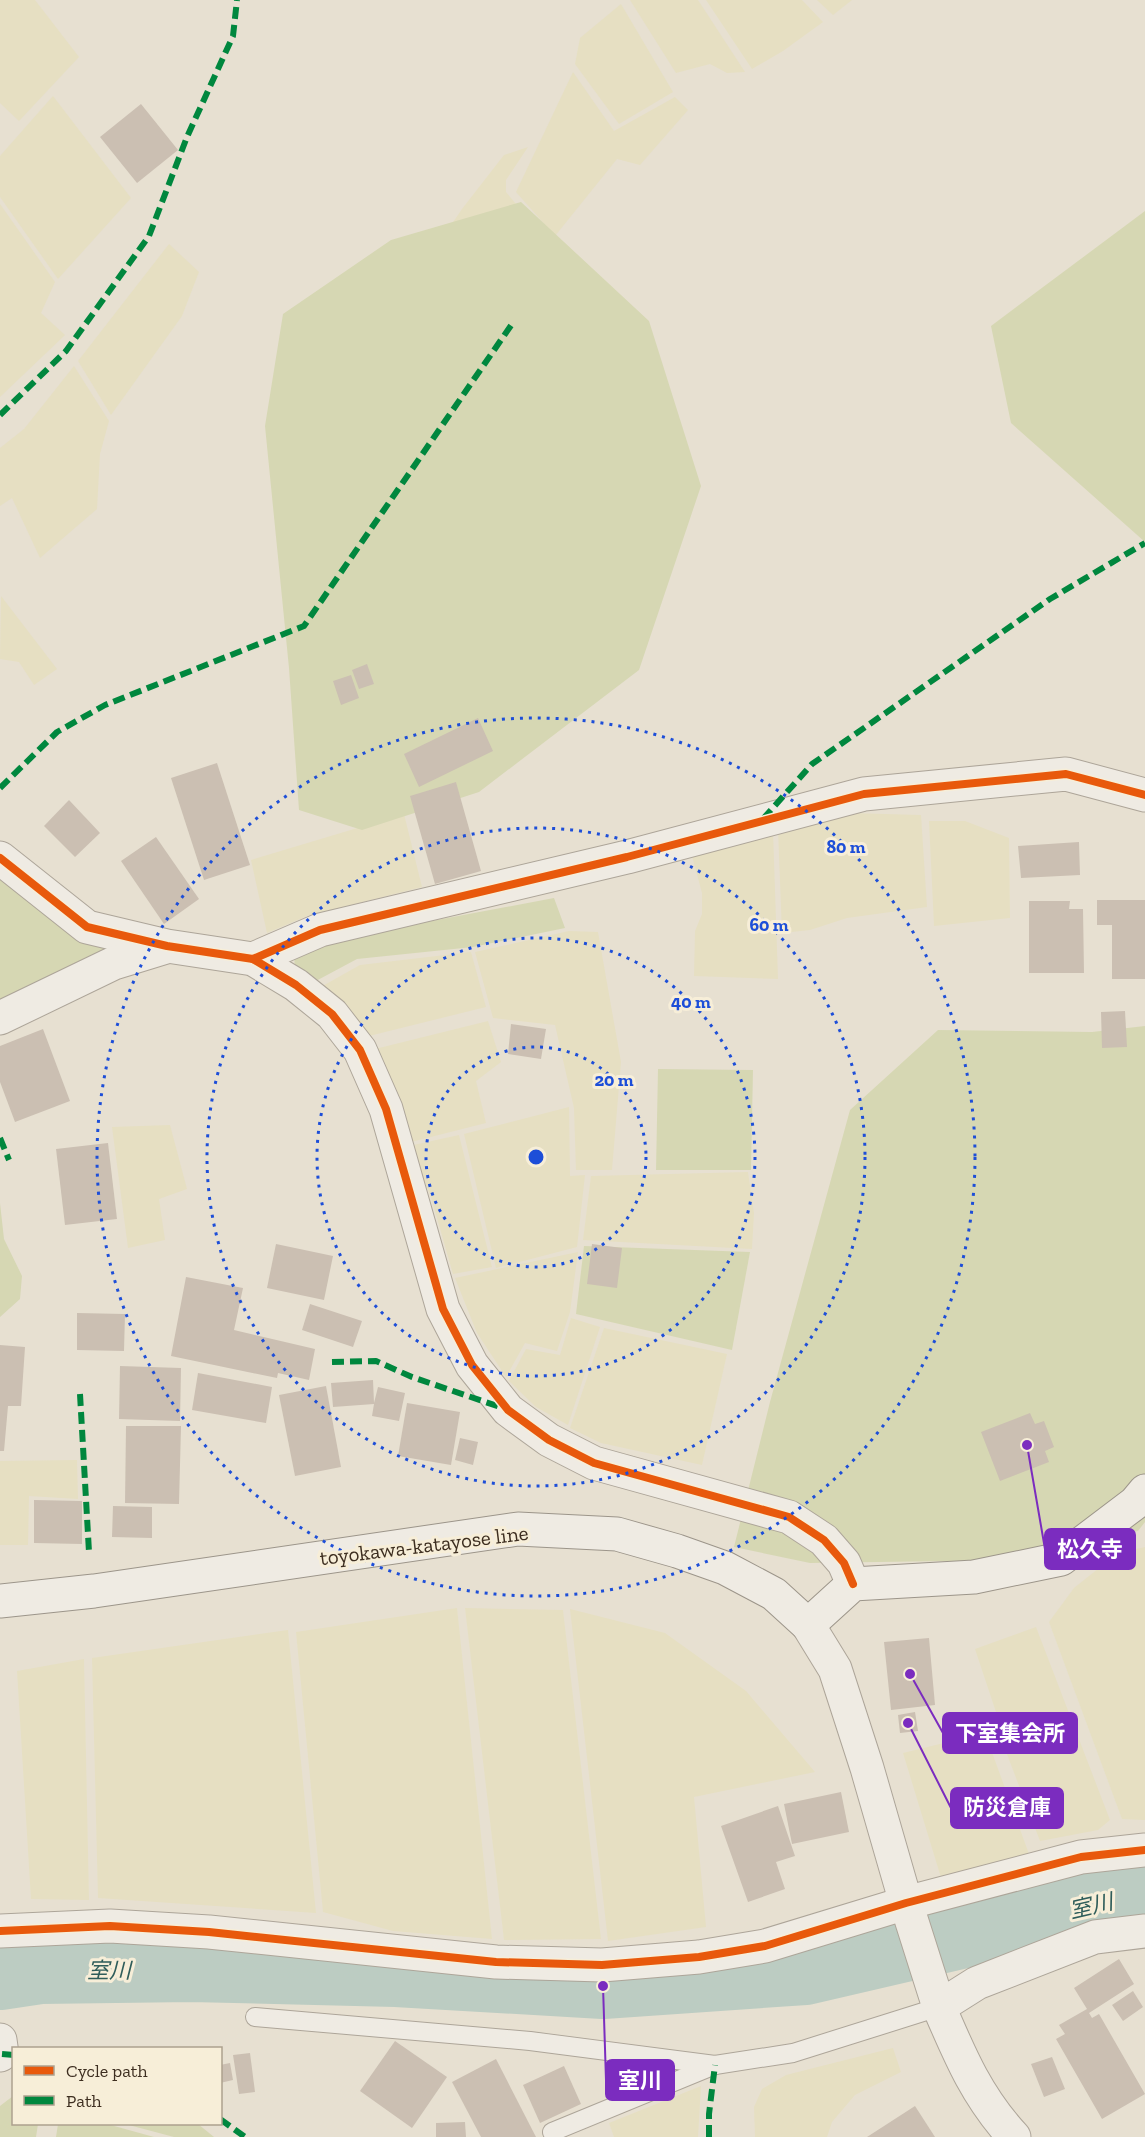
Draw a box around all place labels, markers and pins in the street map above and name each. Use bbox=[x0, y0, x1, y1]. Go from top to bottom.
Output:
centre of rings bbox=[526, 1147, 546, 1167]
callout: 松久寺 bbox=[1045, 1529, 1135, 1569]
callout: 下室集会所 bbox=[943, 1713, 1077, 1753]
callout: 防災倉庫 bbox=[951, 1788, 1063, 1828]
callout: 室川 bbox=[606, 2060, 674, 2100]

